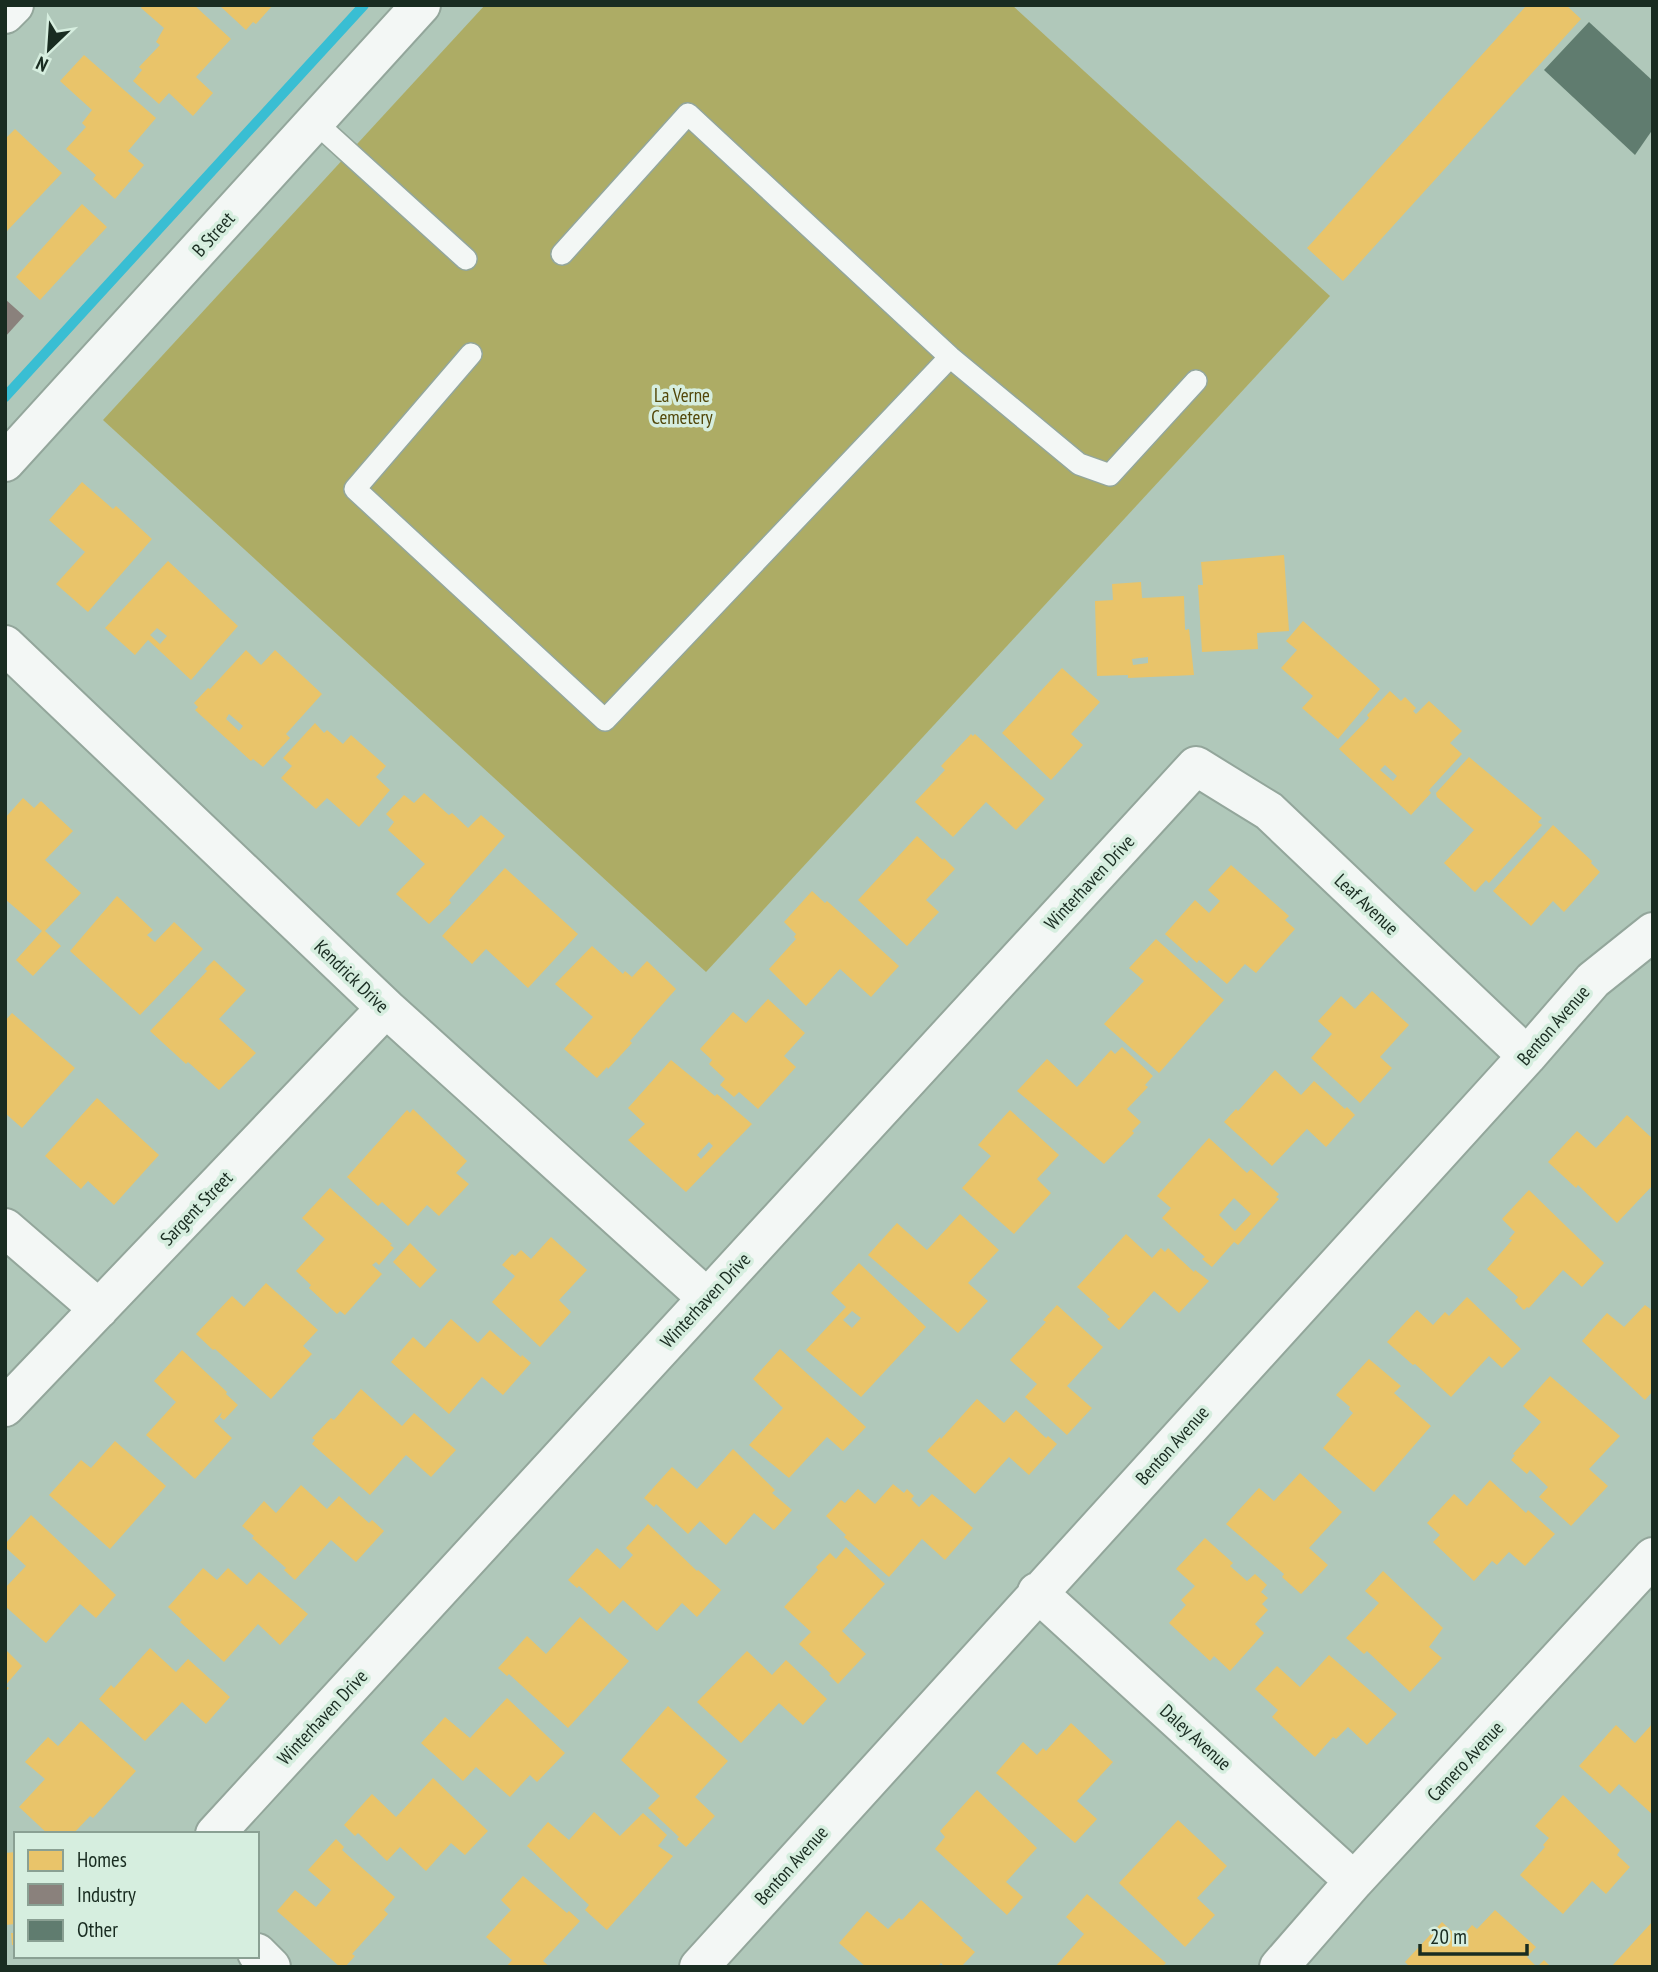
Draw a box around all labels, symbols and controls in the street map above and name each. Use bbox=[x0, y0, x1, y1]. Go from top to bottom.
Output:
north arrow bbox=[14, 14, 84, 84]
text: N bbox=[32, 51, 52, 77]
street label: B Street bbox=[187, 206, 240, 261]
park label: La Verne Cemetery bbox=[651, 383, 714, 429]
street label: Winterhaven Drive bbox=[1039, 829, 1139, 935]
street label: Leaf Avenue bbox=[1330, 868, 1404, 940]
street label: Kendrick Drive bbox=[310, 935, 394, 1018]
street label: Benton Avenue bbox=[1512, 980, 1594, 1070]
street label: Sargent Street bbox=[155, 1165, 238, 1250]
street label: Winterhaven Drive bbox=[655, 1247, 755, 1353]
street label: Benton Avenue bbox=[1130, 1400, 1214, 1490]
street label: Winterhaven Drive bbox=[272, 1664, 372, 1770]
street label: Daley Avenue bbox=[1155, 1699, 1237, 1775]
street label: Camero Avenue bbox=[1422, 1716, 1508, 1806]
street label: Benton Avenue bbox=[749, 1820, 833, 1910]
legend bbox=[14, 1832, 259, 1958]
text: Homes bbox=[77, 1846, 127, 1873]
text: Industry bbox=[77, 1881, 136, 1908]
scale bar bbox=[1420, 1912, 1527, 1956]
text: Other bbox=[77, 1916, 118, 1943]
text: 20 m bbox=[1430, 1923, 1467, 1950]

